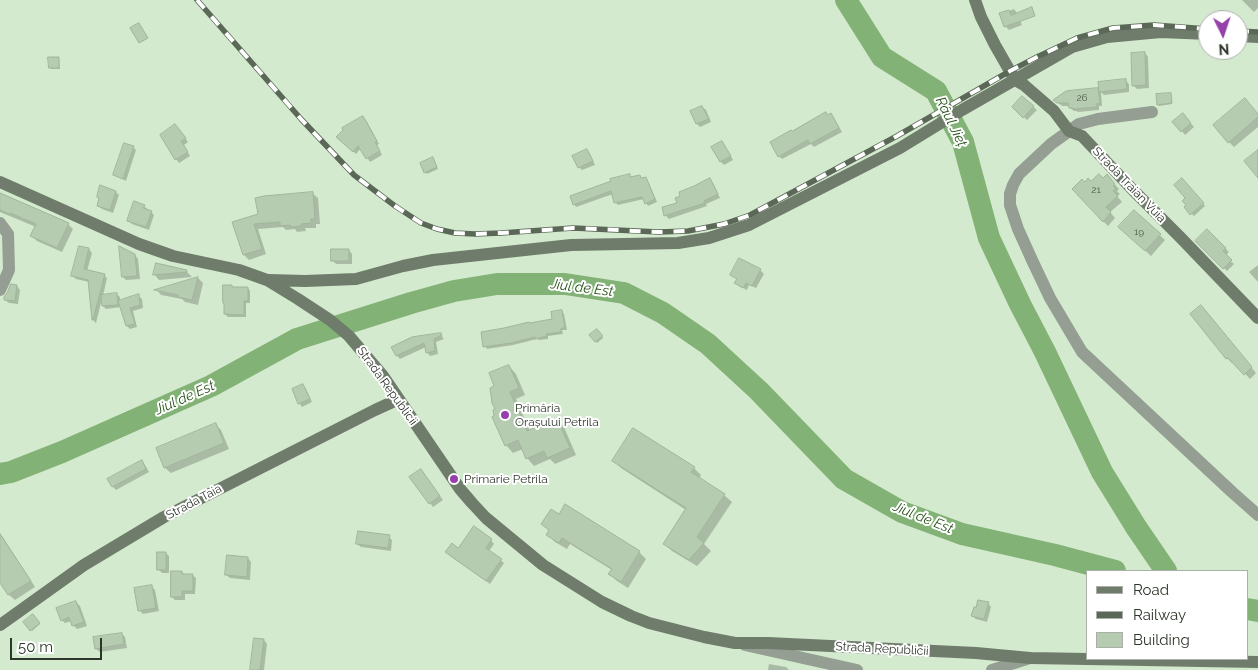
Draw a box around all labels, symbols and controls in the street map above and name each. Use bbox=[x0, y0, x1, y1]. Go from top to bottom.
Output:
north arrow bbox=[1198, 10, 1248, 60]
text: N bbox=[1218, 41, 1230, 57]
house number: 26 bbox=[1076, 92, 1088, 104]
water label: Râul Jieț bbox=[932, 94, 970, 150]
street label: Strada Traian Vuia bbox=[1089, 144, 1169, 226]
house number: 21 bbox=[1091, 184, 1101, 196]
house number: 19 bbox=[1134, 226, 1144, 238]
water label: Jiul de Est bbox=[550, 276, 614, 300]
street label: Strada Republicii bbox=[354, 344, 420, 428]
water label: Jiul de Est bbox=[153, 377, 217, 419]
place label: Primăria Orașului Petrila bbox=[515, 401, 599, 429]
marker: Primăria Orașului Petrila bbox=[499, 409, 511, 421]
place label: Primarie Petrila bbox=[464, 472, 548, 486]
marker: Primarie Petrila bbox=[448, 473, 460, 485]
street label: Strada Taia bbox=[164, 481, 224, 523]
water label: Jiul de Est bbox=[891, 498, 955, 538]
legend bbox=[1086, 570, 1248, 660]
text: Road bbox=[1133, 581, 1169, 599]
text: Railway bbox=[1133, 606, 1186, 624]
scale bar bbox=[12, 628, 105, 660]
text: Building bbox=[1133, 631, 1190, 649]
text: 50 m bbox=[18, 638, 53, 656]
street label: Strada Republicii bbox=[835, 639, 929, 659]

